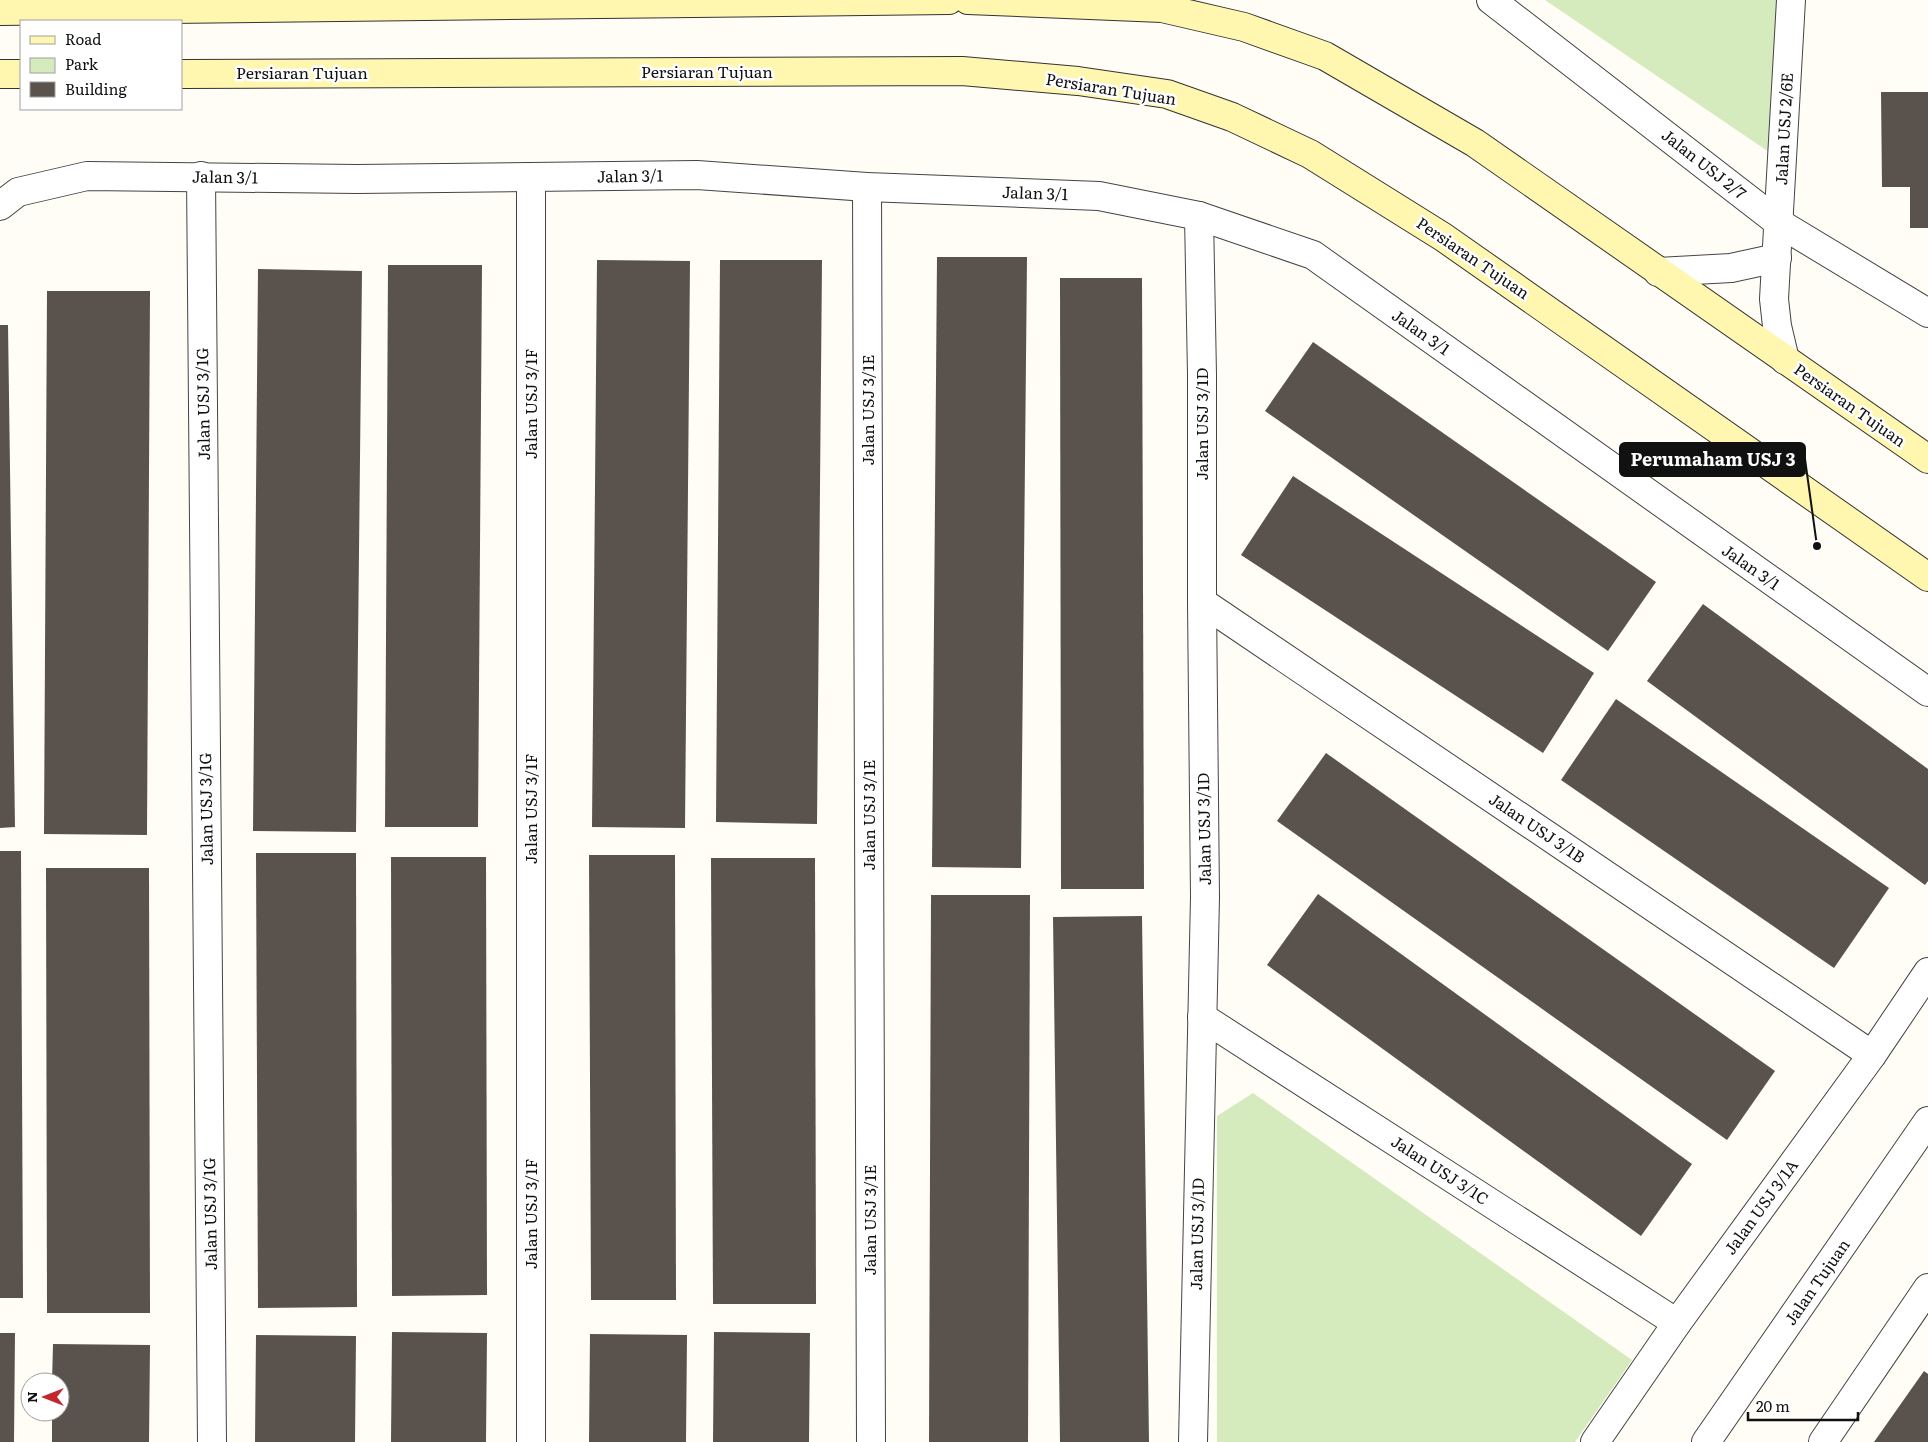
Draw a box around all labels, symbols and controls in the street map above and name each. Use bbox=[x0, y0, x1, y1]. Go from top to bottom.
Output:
legend bbox=[20, 20, 182, 110]
text: Road bbox=[65, 27, 101, 50]
text: Park bbox=[65, 52, 99, 75]
street label: Persiaran Tujuan bbox=[641, 59, 773, 83]
street label: Persiaran Tujuan bbox=[236, 60, 368, 84]
street label: Persiaran Tujuan bbox=[1044, 66, 1179, 110]
street label: Jalan USJ 2/6E bbox=[1768, 72, 1798, 186]
text: Building bbox=[65, 77, 127, 100]
street label: Jalan USJ 2/7 bbox=[1657, 122, 1752, 204]
street label: Jalan 3/1 bbox=[597, 162, 664, 188]
street label: Jalan 3/1 bbox=[192, 163, 259, 189]
street label: Jalan 3/1 bbox=[1002, 179, 1069, 205]
street label: Persiaran Tujuan bbox=[1412, 210, 1535, 304]
street label: Jalan 3/1 bbox=[1388, 302, 1456, 360]
street label: Jalan USJ 3/1G bbox=[189, 347, 215, 461]
street label: Jalan USJ 3/1F bbox=[518, 349, 542, 459]
street label: Jalan USJ 3/1E bbox=[855, 355, 879, 465]
street label: Persiaran Tujuan bbox=[1790, 357, 1912, 452]
street label: Jalan USJ 3/1D bbox=[1189, 368, 1213, 480]
callout: Perumaham USJ 3 bbox=[1620, 443, 1805, 476]
text: Perumaham USJ 3 bbox=[1630, 445, 1796, 472]
street label: Jalan 3/1 bbox=[1718, 537, 1786, 595]
street label: Jalan USJ 3/1G bbox=[192, 752, 218, 866]
street label: Jalan USJ 3/1F bbox=[518, 754, 542, 864]
street label: Jalan USJ 3/1E bbox=[856, 760, 880, 870]
street label: Jalan USJ 3/1D bbox=[1190, 772, 1216, 886]
street label: Jalan USJ 3/1B bbox=[1485, 786, 1590, 868]
street label: Jalan USJ 3/1C bbox=[1387, 1129, 1494, 1210]
street label: Jalan USJ 3/1A bbox=[1717, 1154, 1803, 1259]
street label: Jalan USJ 3/1G bbox=[196, 1157, 222, 1271]
street label: Jalan USJ 3/1F bbox=[518, 1159, 542, 1269]
street label: Jalan USJ 3/1E bbox=[857, 1165, 881, 1275]
street label: Jalan USJ 3/1D bbox=[1183, 1177, 1209, 1291]
street label: Jalan Tujuan bbox=[1778, 1233, 1855, 1329]
north arrow bbox=[20, 1372, 70, 1422]
scale bar bbox=[1748, 1390, 1858, 1422]
text: N bbox=[21, 1391, 41, 1403]
text: 20 m bbox=[1756, 1394, 1790, 1417]

